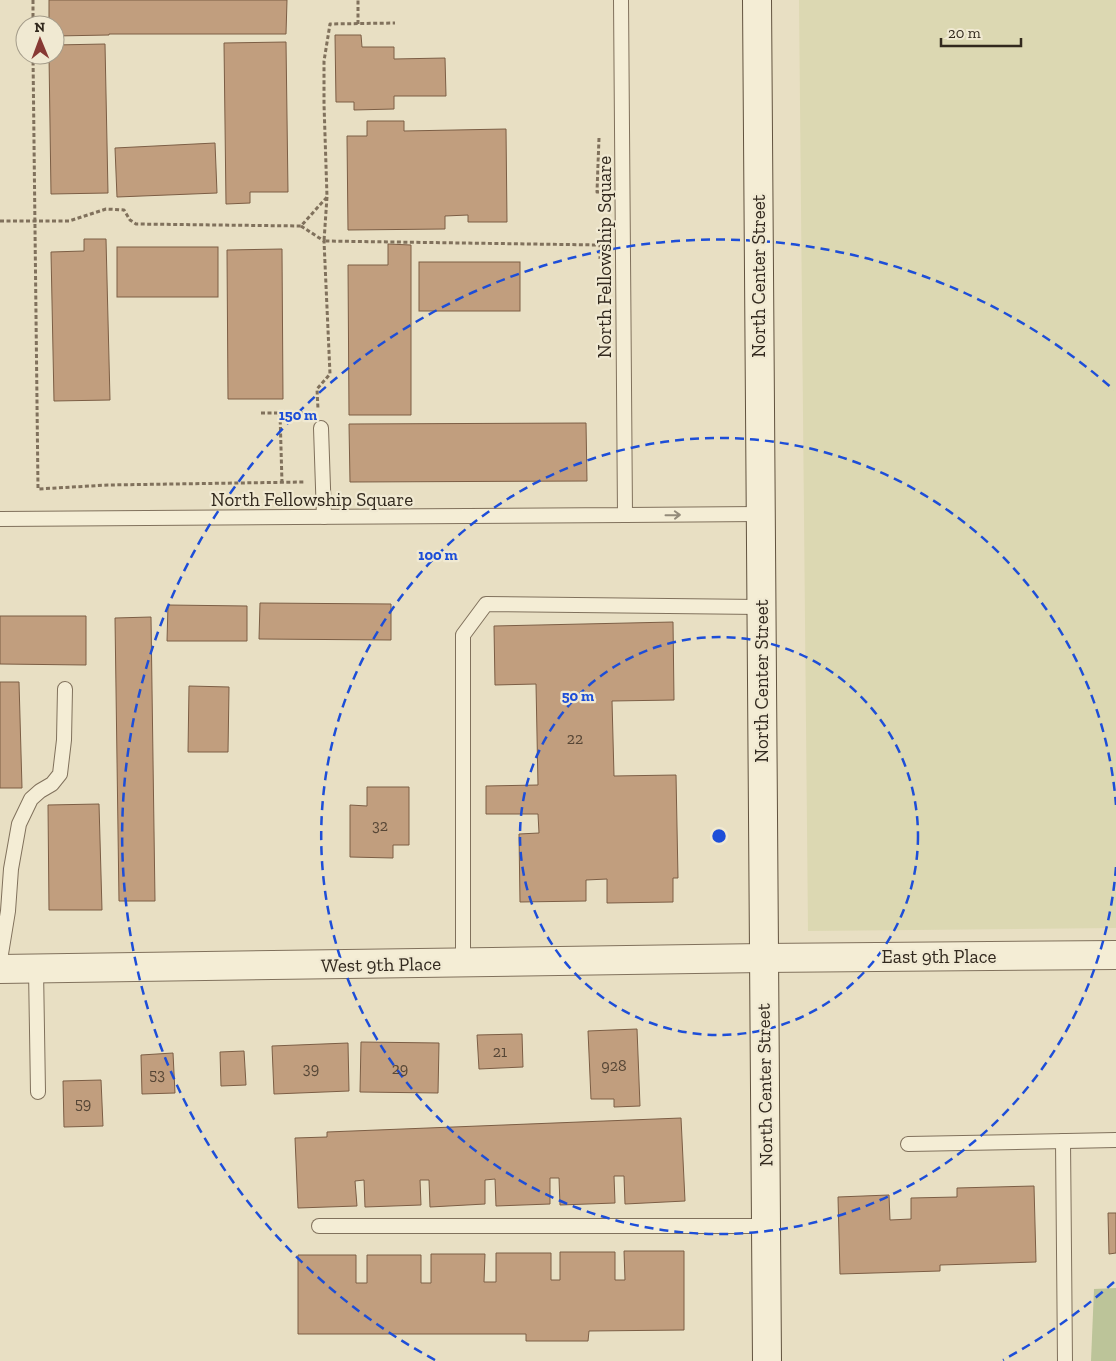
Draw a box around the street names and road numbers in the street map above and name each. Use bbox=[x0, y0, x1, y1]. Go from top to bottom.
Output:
street label: North Fellowship Square bbox=[593, 156, 616, 358]
street label: North Center Street bbox=[747, 194, 770, 358]
street label: North Fellowship Square bbox=[211, 488, 413, 511]
street label: North Center Street bbox=[750, 599, 773, 763]
street label: East 9th Place bbox=[882, 945, 996, 968]
street label: West 9th Place bbox=[321, 952, 441, 977]
street label: North Center Street bbox=[752, 1003, 777, 1167]

